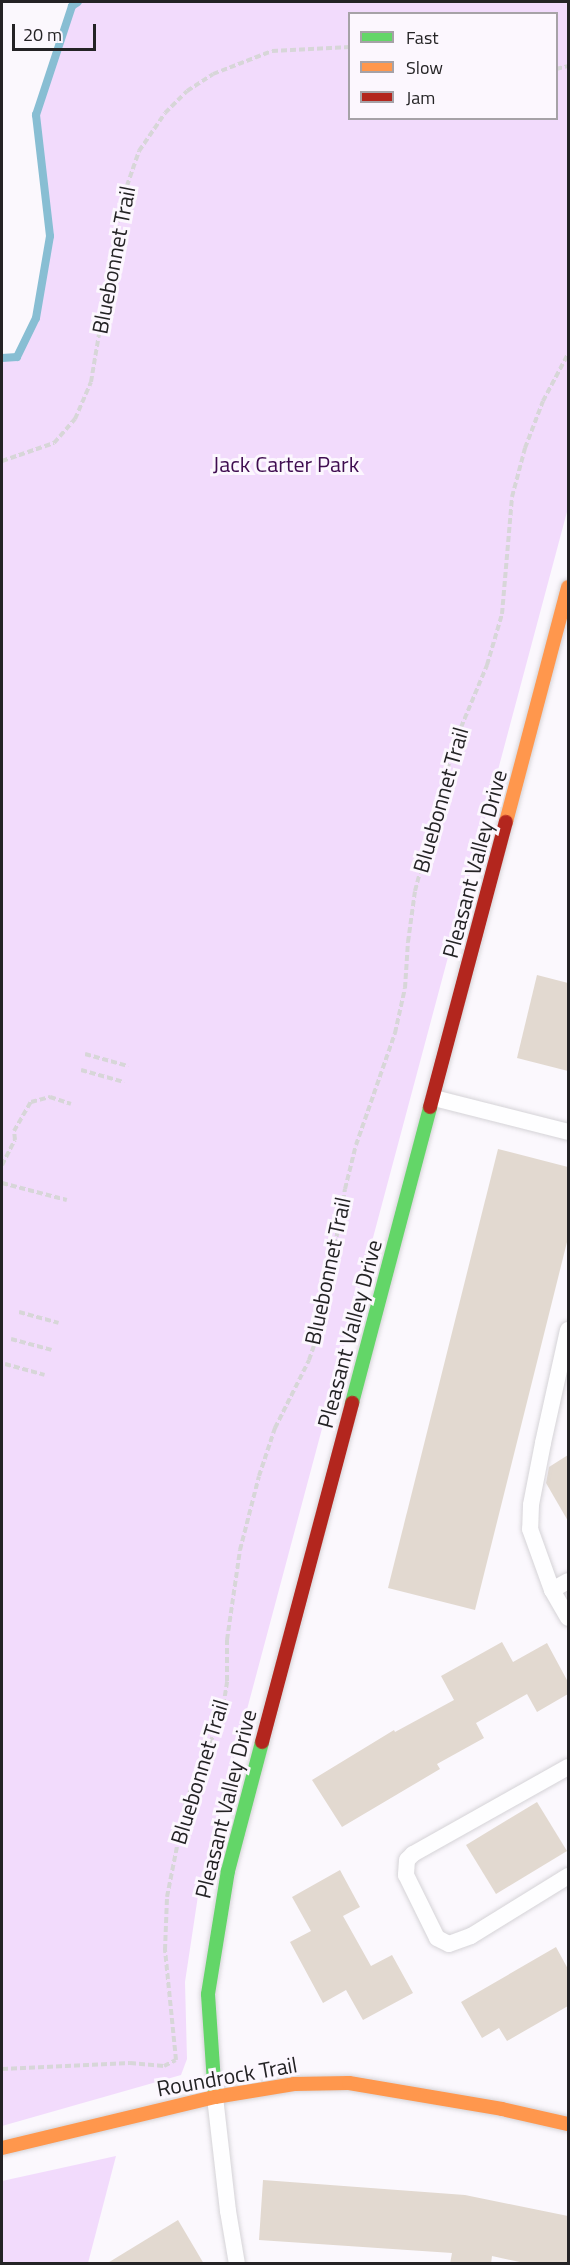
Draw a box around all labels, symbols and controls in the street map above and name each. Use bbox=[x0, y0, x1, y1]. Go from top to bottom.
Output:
scale bar bbox=[15, 12, 99, 50]
legend bbox=[348, 12, 558, 120]
text: 20 m bbox=[23, 21, 62, 48]
text: Fast bbox=[406, 24, 439, 51]
text: Slow bbox=[406, 54, 443, 81]
text: Jam bbox=[406, 84, 435, 111]
street label: Bluebonnet Trail bbox=[87, 184, 141, 336]
park label: Jack Carter Park bbox=[213, 452, 359, 478]
street label: Bluebonnet Trail bbox=[408, 724, 474, 876]
street label: Pleasant Valley Drive bbox=[437, 767, 513, 961]
street label: Bluebonnet Trail bbox=[299, 1195, 357, 1347]
street label: Pleasant Valley Drive bbox=[312, 1237, 388, 1431]
street label: Bluebonnet Trail bbox=[165, 1696, 235, 1848]
street label: Pleasant Valley Drive bbox=[190, 1707, 262, 1901]
street label: Roundrock Trail bbox=[155, 2052, 299, 2102]

